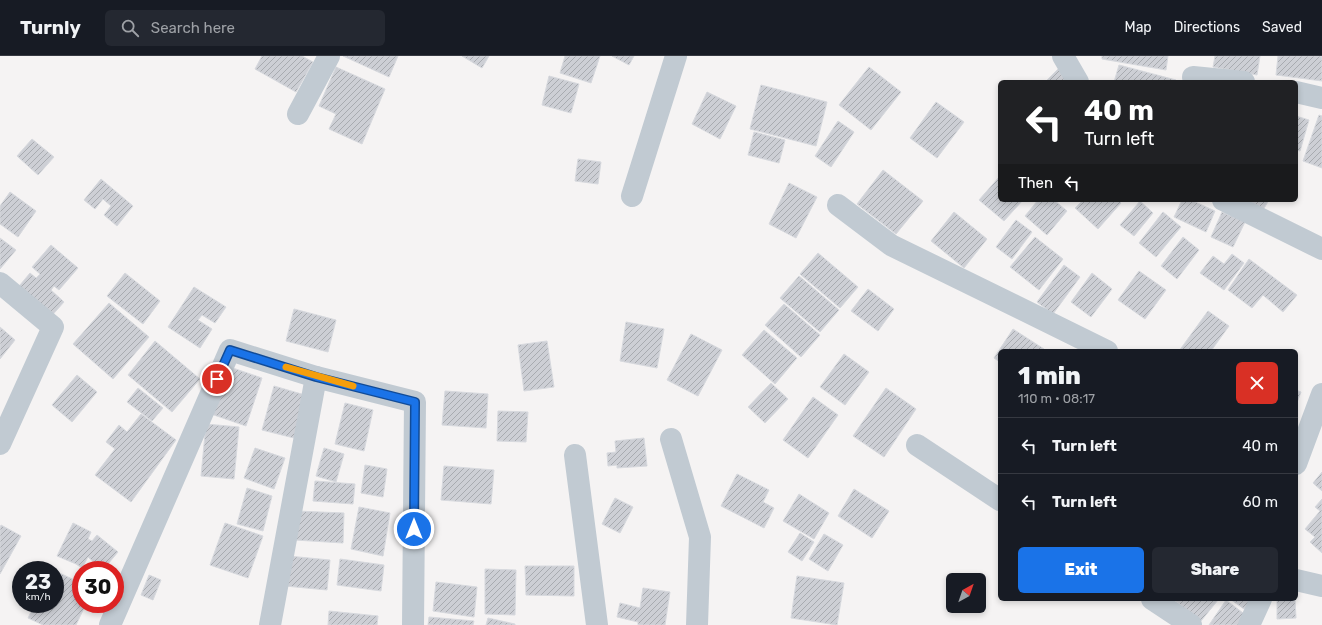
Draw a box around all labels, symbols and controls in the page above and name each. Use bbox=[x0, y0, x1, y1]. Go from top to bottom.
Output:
search box bbox=[105, 10, 385, 46]
text: Turnly bbox=[20, 16, 81, 39]
icon: search bbox=[119, 17, 141, 39]
text: Search here bbox=[151, 19, 235, 37]
text: Map bbox=[1125, 19, 1152, 36]
text: Directions bbox=[1174, 19, 1240, 36]
text: Saved bbox=[1262, 19, 1302, 36]
text: 40 m bbox=[1084, 94, 1154, 127]
icon: left bbox=[1018, 96, 1070, 148]
text: Turn left bbox=[1084, 128, 1154, 150]
icon: left bbox=[1061, 172, 1083, 194]
text: Then bbox=[1018, 174, 1053, 192]
pin bbox=[200, 362, 234, 396]
text: 1 min bbox=[1018, 362, 1081, 390]
button: close bbox=[1236, 362, 1278, 404]
icon: arrive bbox=[206, 368, 228, 390]
text: 110 m · 08:17 bbox=[1018, 391, 1095, 406]
icon: left bbox=[1018, 435, 1040, 457]
text: Turn left bbox=[1052, 437, 1117, 455]
text: 40 m bbox=[1242, 437, 1278, 455]
icon: left bbox=[1018, 491, 1040, 513]
text: Turn left bbox=[1052, 493, 1117, 511]
text: 60 m bbox=[1242, 493, 1278, 511]
position arrow bbox=[393, 508, 435, 550]
button: Exit bbox=[1018, 547, 1144, 593]
button: Share bbox=[1152, 547, 1278, 593]
speed limit sign: 30 bbox=[72, 561, 124, 613]
text: 23 bbox=[25, 570, 51, 594]
north arrow bbox=[946, 573, 986, 613]
map controls bbox=[946, 573, 986, 613]
text: km/h bbox=[26, 591, 50, 603]

